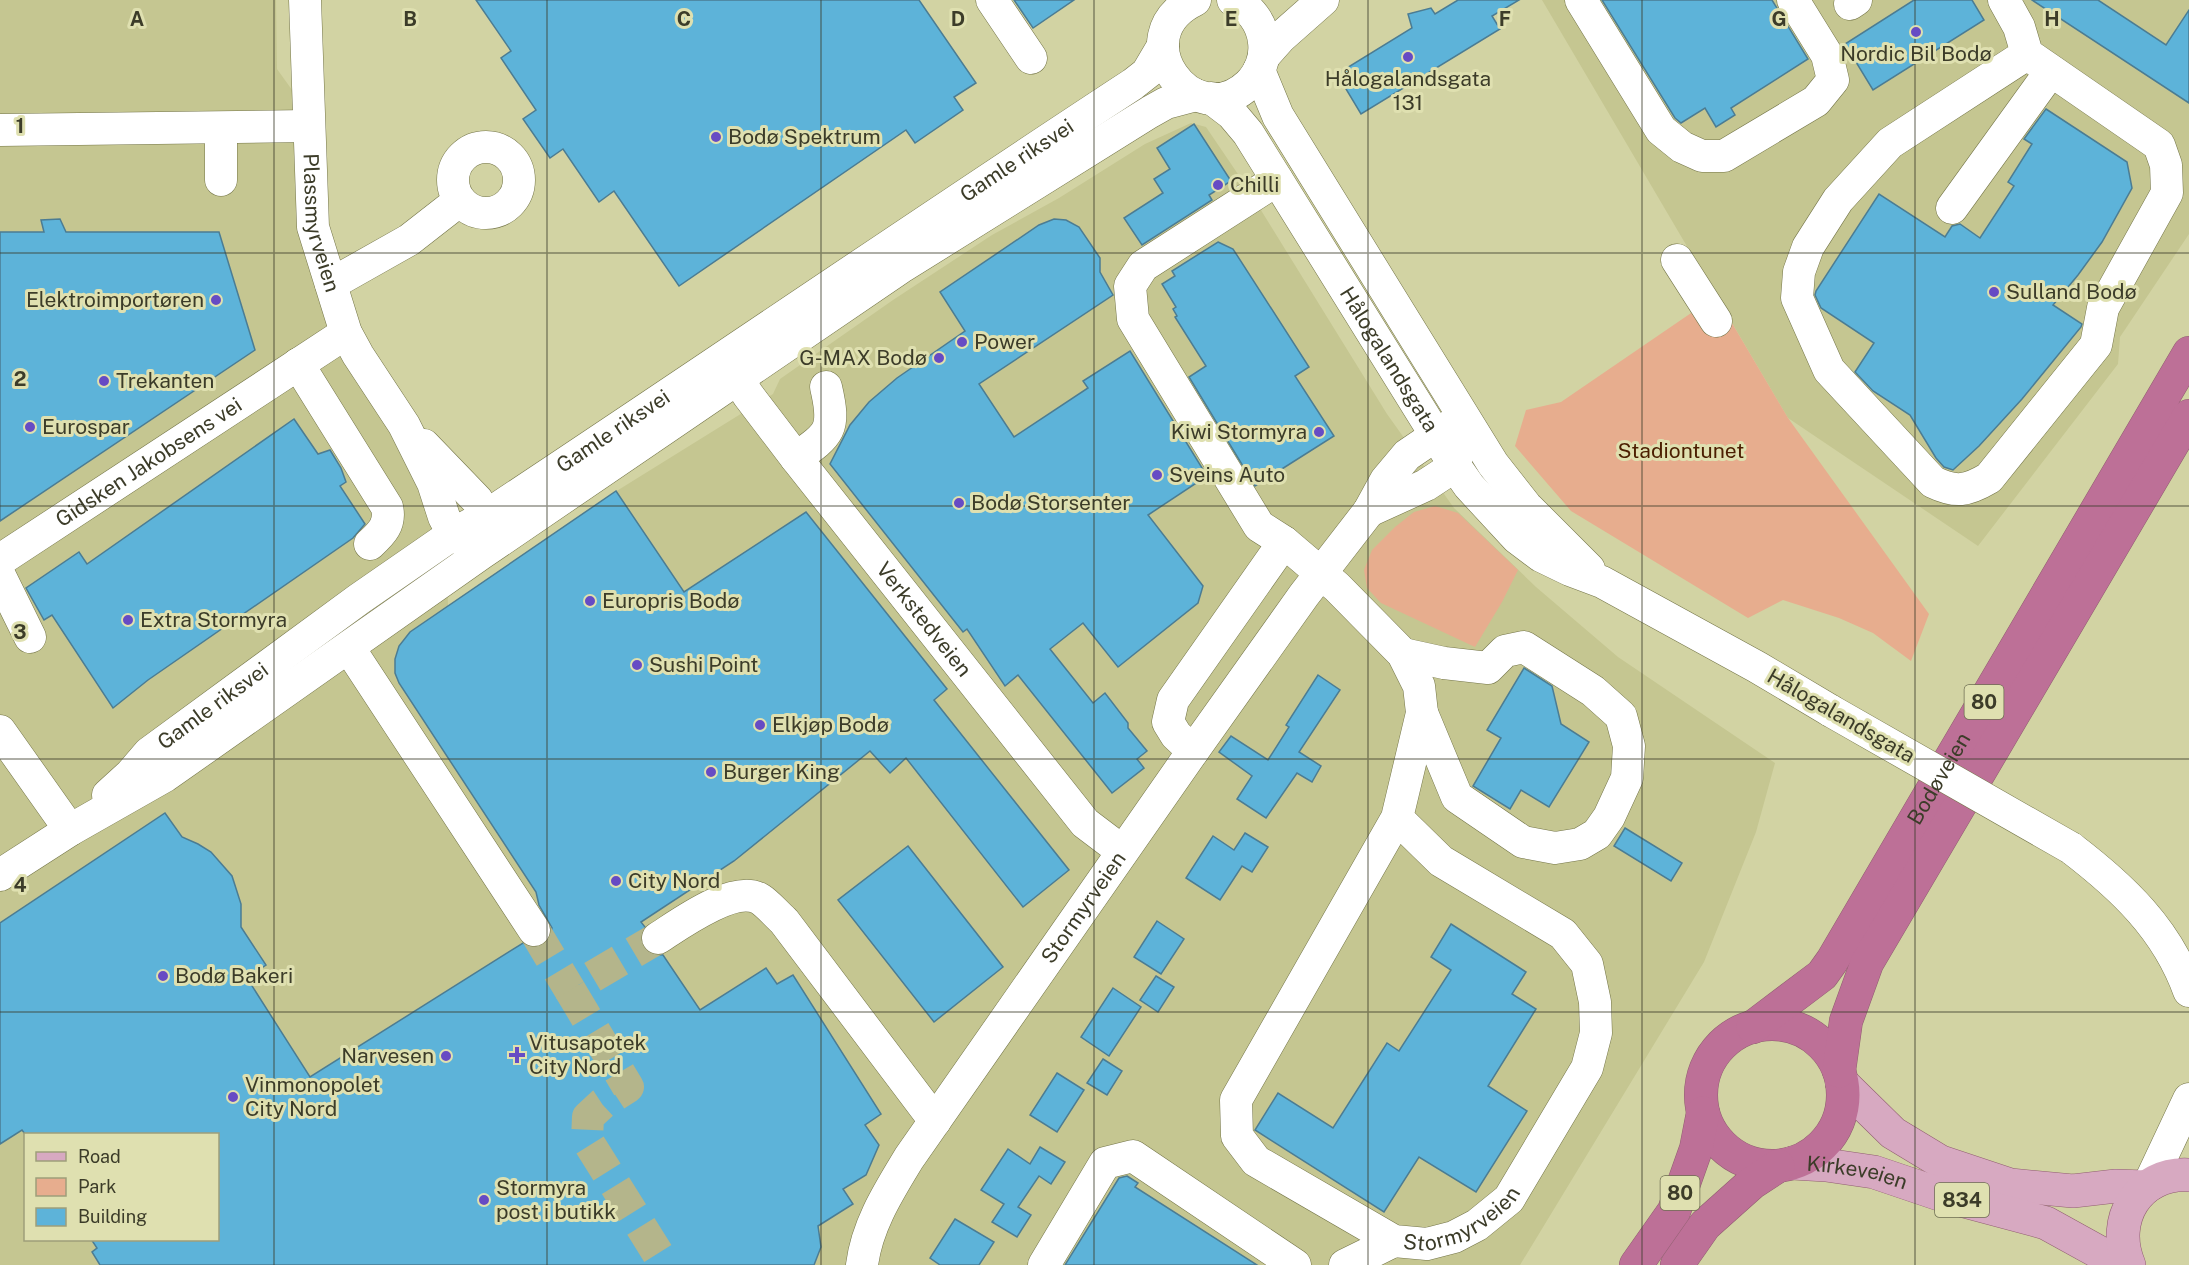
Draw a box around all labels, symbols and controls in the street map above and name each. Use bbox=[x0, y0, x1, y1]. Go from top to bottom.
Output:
text: A bbox=[130, 7, 144, 31]
text: B bbox=[403, 7, 417, 31]
text: C bbox=[677, 7, 691, 31]
text: D bbox=[951, 7, 965, 31]
text: E bbox=[1225, 7, 1237, 31]
text: F bbox=[1499, 7, 1511, 31]
text: G bbox=[1771, 7, 1787, 31]
text: H bbox=[2044, 7, 2060, 31]
marker: Nordic Bil Bodø bbox=[1909, 25, 1923, 39]
place label: Nordic Bil Bodø bbox=[1840, 41, 1992, 66]
marker: Hålogalandsgata 131 bbox=[1401, 50, 1415, 64]
place label: Hålogalandsgata 131 bbox=[1325, 66, 1491, 115]
text: 1 bbox=[16, 114, 24, 138]
street label: Gamle riksvei bbox=[955, 114, 1078, 207]
place label: Bodø Spektrum bbox=[728, 124, 881, 149]
marker: Bodø Spektrum bbox=[709, 130, 723, 144]
street label: Plassmyrveien bbox=[298, 153, 346, 295]
place label: Chilli bbox=[1230, 172, 1279, 197]
marker: Chilli bbox=[1211, 178, 1225, 192]
place label: Sulland Bodø bbox=[2006, 279, 2137, 304]
street label: Hålogalandsgata bbox=[1335, 282, 1444, 437]
marker: Sulland Bodø bbox=[1987, 285, 2001, 299]
place label: Elektroimportøren bbox=[26, 287, 204, 312]
marker: Elektroimportøren bbox=[209, 293, 223, 307]
place label: Power bbox=[974, 329, 1035, 354]
marker: Power bbox=[955, 335, 969, 349]
place label: G-MAX Bodø bbox=[799, 345, 927, 370]
marker: G-MAX Bodø bbox=[932, 351, 946, 365]
text: 2 bbox=[14, 367, 26, 391]
place label: Trekanten bbox=[116, 368, 214, 393]
marker: Trekanten bbox=[97, 374, 111, 388]
street label: Gamle riksvei bbox=[552, 384, 674, 478]
street label: Gidsken Jakobsens vei bbox=[51, 392, 246, 532]
place label: Eurospar bbox=[42, 414, 130, 439]
place label: Kiwi Stormyra bbox=[1171, 419, 1307, 444]
marker: Eurospar bbox=[23, 420, 37, 434]
marker: Kiwi Stormyra bbox=[1312, 425, 1326, 439]
park label: Stadiontunet bbox=[1618, 438, 1744, 463]
place label: Sveins Auto bbox=[1169, 462, 1285, 487]
marker: Sveins Auto bbox=[1150, 468, 1164, 482]
place label: Bodø Storsenter bbox=[971, 490, 1131, 515]
marker: Bodø Storsenter bbox=[952, 496, 966, 510]
street label: Verkstedveien bbox=[871, 557, 977, 681]
place label: Europris Bodø bbox=[602, 588, 740, 613]
marker: Europris Bodø bbox=[583, 594, 597, 608]
place label: Extra Stormyra bbox=[140, 607, 287, 632]
marker: Extra Stormyra bbox=[121, 613, 135, 627]
text: 3 bbox=[13, 620, 27, 644]
place label: Sushi Point bbox=[649, 652, 759, 677]
street label: Gamle riksvei bbox=[152, 657, 273, 755]
marker: Sushi Point bbox=[630, 658, 644, 672]
street label: Hålogalandsgata bbox=[1763, 663, 1920, 768]
road number: 80 bbox=[1964, 685, 2004, 719]
place label: Elkjøp Bodø bbox=[772, 712, 889, 737]
marker: Elkjøp Bodø bbox=[753, 718, 767, 732]
street label: Bodøveien bbox=[1902, 728, 1975, 829]
place label: Burger King bbox=[723, 759, 840, 784]
marker: Burger King bbox=[704, 765, 718, 779]
street label: Stormyrveien bbox=[1036, 847, 1131, 968]
place label: City Nord bbox=[628, 868, 720, 893]
text: 4 bbox=[13, 873, 27, 897]
marker: City Nord bbox=[609, 874, 623, 888]
place label: Bodø Bakeri bbox=[175, 963, 293, 988]
marker: Bodø Bakeri bbox=[156, 969, 170, 983]
place label: Vitusapotek City Nord bbox=[529, 1030, 647, 1079]
place label: Narvesen bbox=[341, 1043, 434, 1068]
marker: Vitusapotek City Nord bbox=[510, 1048, 524, 1062]
marker: Narvesen bbox=[439, 1049, 453, 1063]
place label: Vinmonopolet City Nord bbox=[245, 1072, 380, 1121]
marker: Vinmonopolet City Nord bbox=[226, 1090, 240, 1104]
legend bbox=[24, 1133, 219, 1241]
text: Road bbox=[78, 1146, 121, 1167]
street label: Kirkeveien bbox=[1806, 1151, 1911, 1194]
place label: Stormyra post i butikk bbox=[496, 1175, 616, 1224]
text: Park bbox=[78, 1176, 116, 1197]
road number: 80 bbox=[1660, 1176, 1700, 1210]
street label: Stormyrveien bbox=[1402, 1182, 1525, 1256]
road number: 834 bbox=[1935, 1183, 1989, 1217]
marker: Stormyra post i butikk bbox=[477, 1193, 491, 1207]
text: Building bbox=[78, 1206, 147, 1227]

